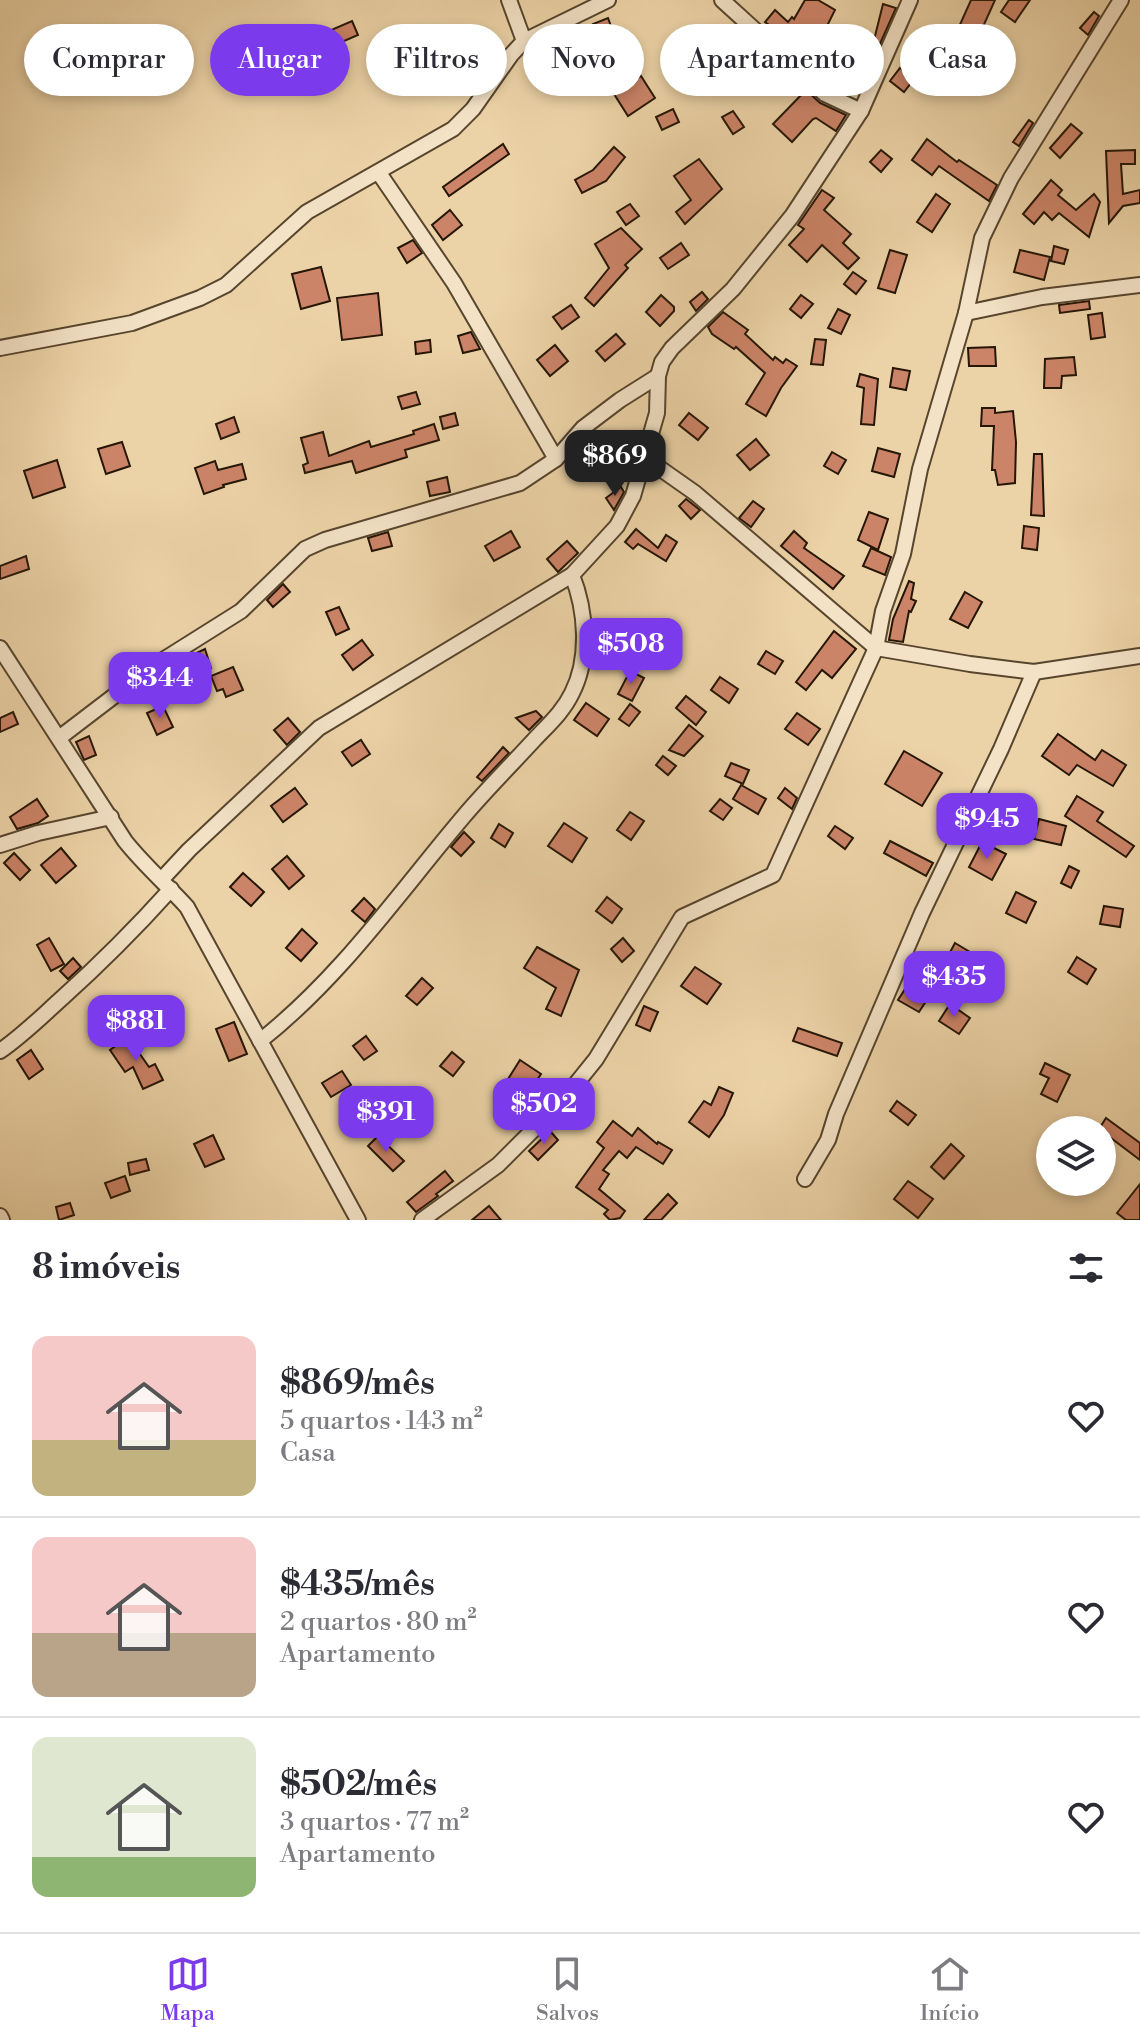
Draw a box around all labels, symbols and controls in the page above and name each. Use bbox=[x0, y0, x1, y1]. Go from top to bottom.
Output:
chip: Comprar bbox=[24, 24, 194, 96]
chip: Alugar bbox=[210, 24, 350, 96]
chip: Filtros bbox=[366, 24, 507, 96]
chip: Novo bbox=[523, 24, 644, 96]
chip: Apartamento bbox=[660, 24, 884, 96]
chip: Casa bbox=[900, 24, 1016, 96]
pin: $869 bbox=[568, 430, 662, 498]
text: $869 bbox=[583, 440, 647, 472]
pin: $508 bbox=[584, 618, 678, 686]
text: $508 bbox=[597, 628, 665, 660]
pin: $344 bbox=[113, 652, 207, 720]
text: $344 bbox=[127, 662, 193, 694]
pin: $945 bbox=[940, 793, 1034, 861]
text: $945 bbox=[954, 803, 1020, 835]
pin: $435 bbox=[907, 951, 1001, 1019]
text: $435 bbox=[922, 961, 986, 993]
pin: $881 bbox=[89, 995, 183, 1063]
text: $881 bbox=[106, 1005, 166, 1037]
pin: $502 bbox=[497, 1078, 591, 1146]
pin: $391 bbox=[339, 1086, 433, 1154]
text: $502 bbox=[511, 1088, 577, 1120]
text: $391 bbox=[356, 1096, 416, 1128]
map controls bbox=[1036, 1116, 1116, 1196]
button: layers bbox=[1036, 1116, 1116, 1196]
icon: filters bbox=[1064, 1246, 1108, 1290]
text: 8 imóveis bbox=[32, 1247, 180, 1289]
text: $869/mês bbox=[280, 1363, 435, 1405]
icon: home bbox=[96, 1368, 192, 1464]
icon: heart bbox=[1064, 1394, 1108, 1438]
text: 5 quartos · 143 m² bbox=[280, 1405, 483, 1437]
text: Casa bbox=[280, 1437, 336, 1469]
text: $435/mês bbox=[280, 1564, 435, 1606]
icon: home bbox=[96, 1569, 192, 1665]
icon: heart bbox=[1064, 1595, 1108, 1639]
text: 2 quartos · 80 m² bbox=[280, 1606, 477, 1638]
text: Apartamento bbox=[280, 1638, 436, 1670]
text: $502/mês bbox=[280, 1764, 437, 1806]
icon: home bbox=[96, 1769, 192, 1865]
icon: heart bbox=[1064, 1795, 1108, 1839]
text: 3 quartos · 77 m² bbox=[280, 1806, 469, 1838]
text: Apartamento bbox=[280, 1838, 436, 1870]
tab: Mapa bbox=[161, 1952, 215, 2027]
tab: Salvos bbox=[536, 1952, 599, 2027]
tab: Início bbox=[920, 1952, 979, 2027]

